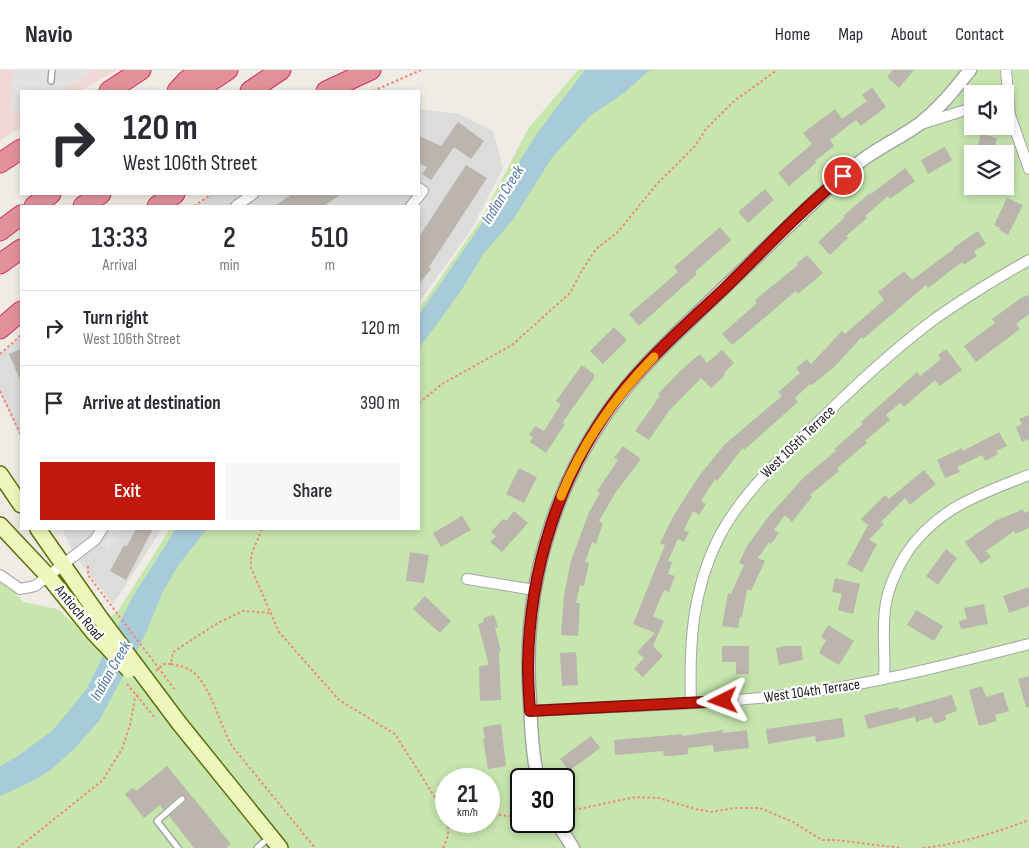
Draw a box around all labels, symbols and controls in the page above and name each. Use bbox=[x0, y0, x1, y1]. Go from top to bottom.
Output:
text: Navio bbox=[25, 20, 73, 49]
text: Home bbox=[775, 24, 810, 45]
text: Map bbox=[838, 24, 863, 45]
text: About bbox=[891, 24, 927, 45]
text: Contact bbox=[955, 24, 1004, 45]
map controls bbox=[964, 85, 1014, 195]
button: sound bbox=[964, 85, 1014, 135]
text: 120 m bbox=[123, 107, 198, 150]
icon: right bbox=[40, 110, 105, 175]
button: layers bbox=[964, 145, 1014, 195]
text: West 106th Street bbox=[123, 150, 257, 177]
pin bbox=[822, 155, 864, 197]
water label: Indian Creek bbox=[478, 161, 529, 228]
icon: arrive bbox=[829, 162, 857, 190]
text: 13:33 bbox=[91, 220, 148, 256]
text: 2 bbox=[223, 220, 236, 256]
text: 510 bbox=[311, 220, 349, 256]
text: Arrival bbox=[103, 256, 137, 275]
text: min bbox=[219, 256, 240, 275]
text: m bbox=[325, 256, 335, 275]
text: Turn right bbox=[83, 307, 148, 330]
icon: right bbox=[40, 314, 68, 342]
text: 120 m bbox=[362, 317, 400, 340]
text: West 106th Street bbox=[83, 330, 181, 349]
icon: arrive bbox=[40, 389, 68, 417]
text: Arrive at destination bbox=[83, 392, 221, 415]
text: 390 m bbox=[360, 392, 400, 415]
street label: West 105th Terrace bbox=[757, 402, 839, 482]
button: Exit bbox=[40, 462, 215, 520]
button: Share bbox=[225, 462, 400, 520]
street label: Antioch Road bbox=[50, 581, 108, 645]
water label: Indian Creek bbox=[86, 637, 136, 704]
position arrow bbox=[696, 674, 748, 726]
street label: West 104th Terrace bbox=[763, 675, 861, 707]
speed limit sign: 30 bbox=[510, 768, 575, 833]
text: 21 bbox=[457, 779, 478, 810]
text: km/h bbox=[457, 805, 478, 820]

